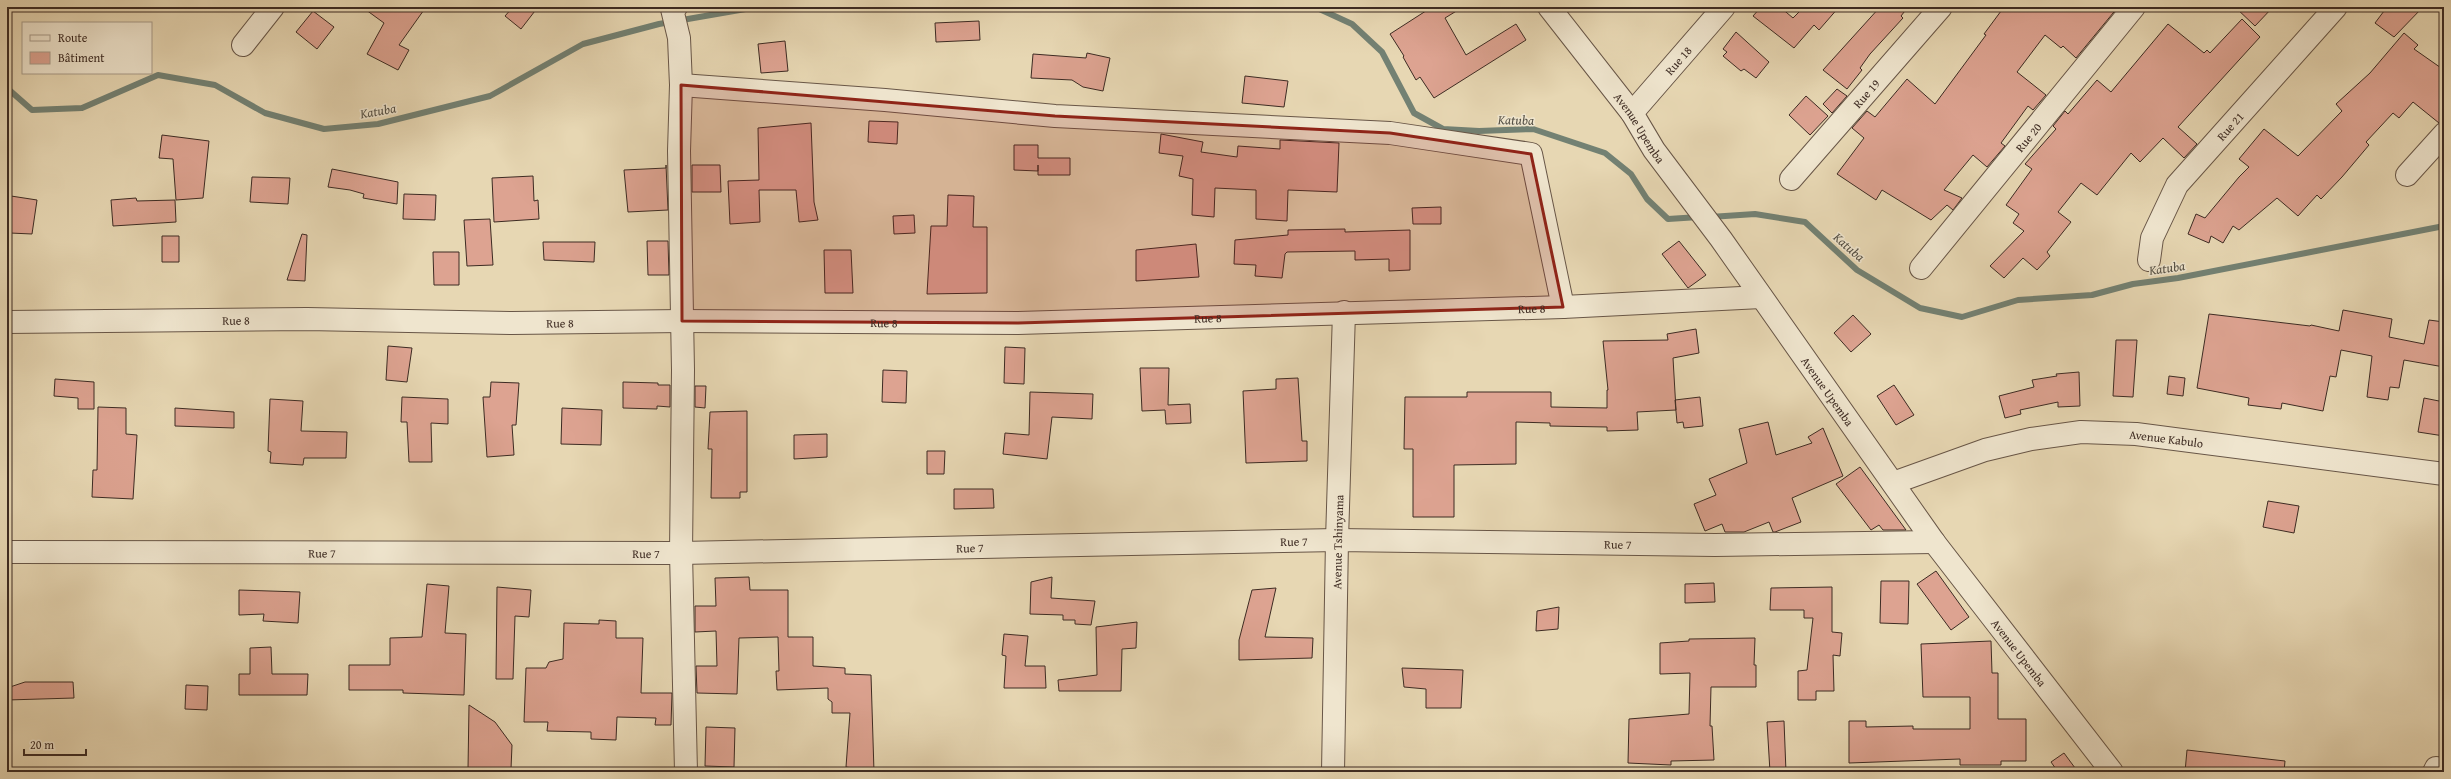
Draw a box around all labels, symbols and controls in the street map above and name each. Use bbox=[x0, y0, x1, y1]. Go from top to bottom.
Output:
legend bbox=[22, 22, 152, 74]
text: Route bbox=[58, 29, 88, 46]
street label: Rue 18 bbox=[1661, 42, 1695, 78]
text: Bâtiment bbox=[58, 49, 105, 66]
street label: Rue 19 bbox=[1849, 75, 1883, 111]
street label: Avenue Upemba bbox=[1610, 89, 1669, 167]
water label: Katuba bbox=[358, 99, 397, 124]
street label: Rue 21 bbox=[2212, 108, 2247, 144]
water label: Katuba bbox=[1497, 110, 1534, 130]
street label: Rue 20 bbox=[2011, 119, 2045, 155]
water label: Katuba bbox=[1828, 227, 1869, 266]
water label: Katuba bbox=[2147, 256, 2186, 280]
street label: Rue 8 bbox=[1518, 299, 1546, 317]
street label: Rue 8 bbox=[1194, 309, 1222, 326]
street label: Rue 8 bbox=[222, 311, 250, 328]
street label: Rue 8 bbox=[546, 314, 574, 331]
street label: Rue 8 bbox=[870, 314, 898, 331]
street label: Avenue Upemba bbox=[1798, 353, 1858, 430]
street label: Avenue Kabulo bbox=[2129, 425, 2204, 451]
street label: Avenue Tshinyama bbox=[1328, 494, 1347, 590]
street label: Rue 7 bbox=[1280, 532, 1308, 550]
street label: Rue 7 bbox=[1604, 535, 1632, 552]
street label: Rue 7 bbox=[956, 538, 984, 556]
street label: Rue 7 bbox=[308, 544, 336, 561]
street label: Rue 7 bbox=[632, 544, 660, 561]
street label: Avenue Upemba bbox=[1988, 615, 2051, 690]
scale bar bbox=[24, 731, 86, 757]
text: 20 m bbox=[30, 736, 54, 753]

